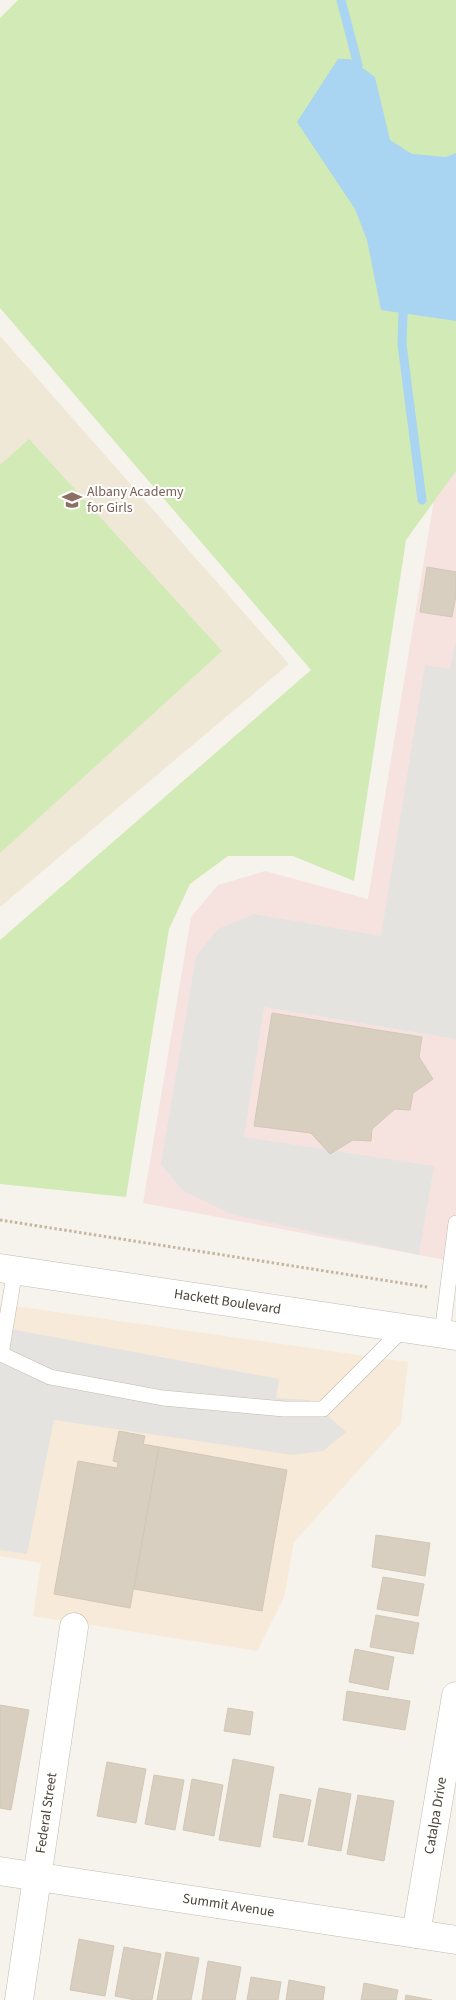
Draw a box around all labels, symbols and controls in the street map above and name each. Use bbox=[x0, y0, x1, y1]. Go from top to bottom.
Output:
place label: Albany Academy for Girls bbox=[87, 482, 184, 518]
school or university icon: Albany Academy for Girls bbox=[61, 489, 83, 511]
street label: Hackett Boulevard bbox=[173, 1284, 282, 1320]
street label: Federal Street bbox=[31, 1771, 62, 1855]
street label: Catalpa Drive bbox=[420, 1776, 452, 1856]
street label: Summit Avenue bbox=[181, 1889, 276, 1922]

